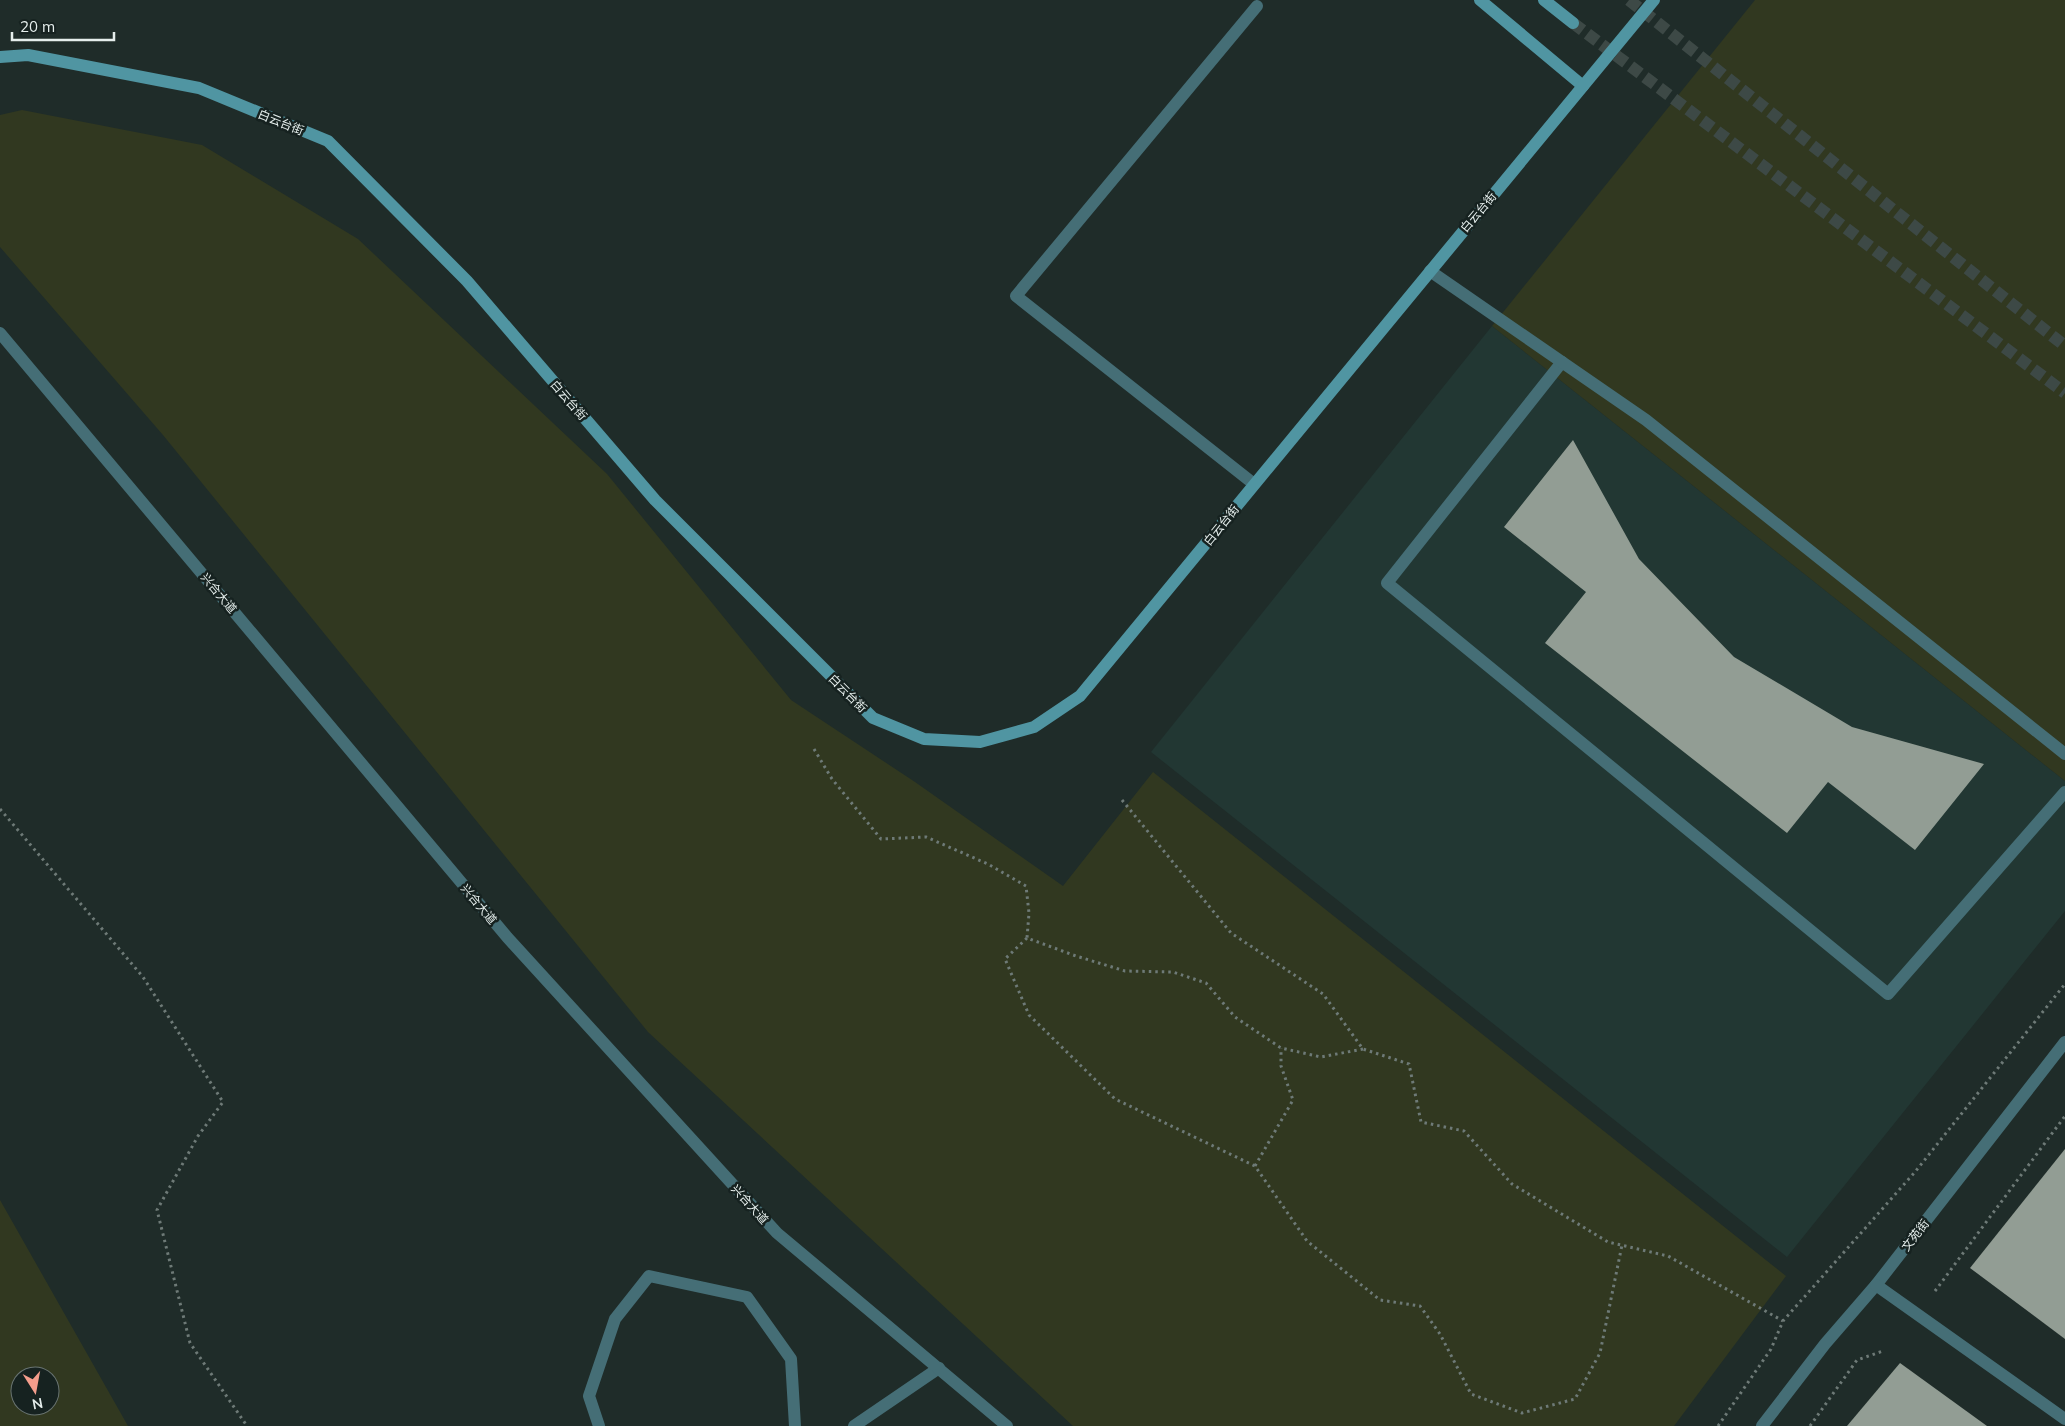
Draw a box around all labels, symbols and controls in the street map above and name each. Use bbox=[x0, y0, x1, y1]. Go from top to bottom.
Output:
scale bar bbox=[12, 10, 115, 42]
text: 20 m bbox=[20, 17, 55, 36]
street label: 白云台街 bbox=[256, 106, 306, 138]
street label: 白云台街 bbox=[1457, 189, 1499, 235]
street label: 白云台街 bbox=[548, 377, 590, 423]
street label: 白云台街 bbox=[1200, 502, 1242, 548]
street label: 兴合大道 bbox=[198, 570, 240, 616]
street label: 白云台街 bbox=[826, 671, 870, 715]
street label: 兴合大道 bbox=[458, 881, 500, 927]
street label: 兴合大道 bbox=[728, 1181, 772, 1227]
street label: 文苑街 bbox=[1898, 1216, 1932, 1254]
north arrow bbox=[10, 1366, 60, 1416]
text: N bbox=[31, 1394, 44, 1414]

